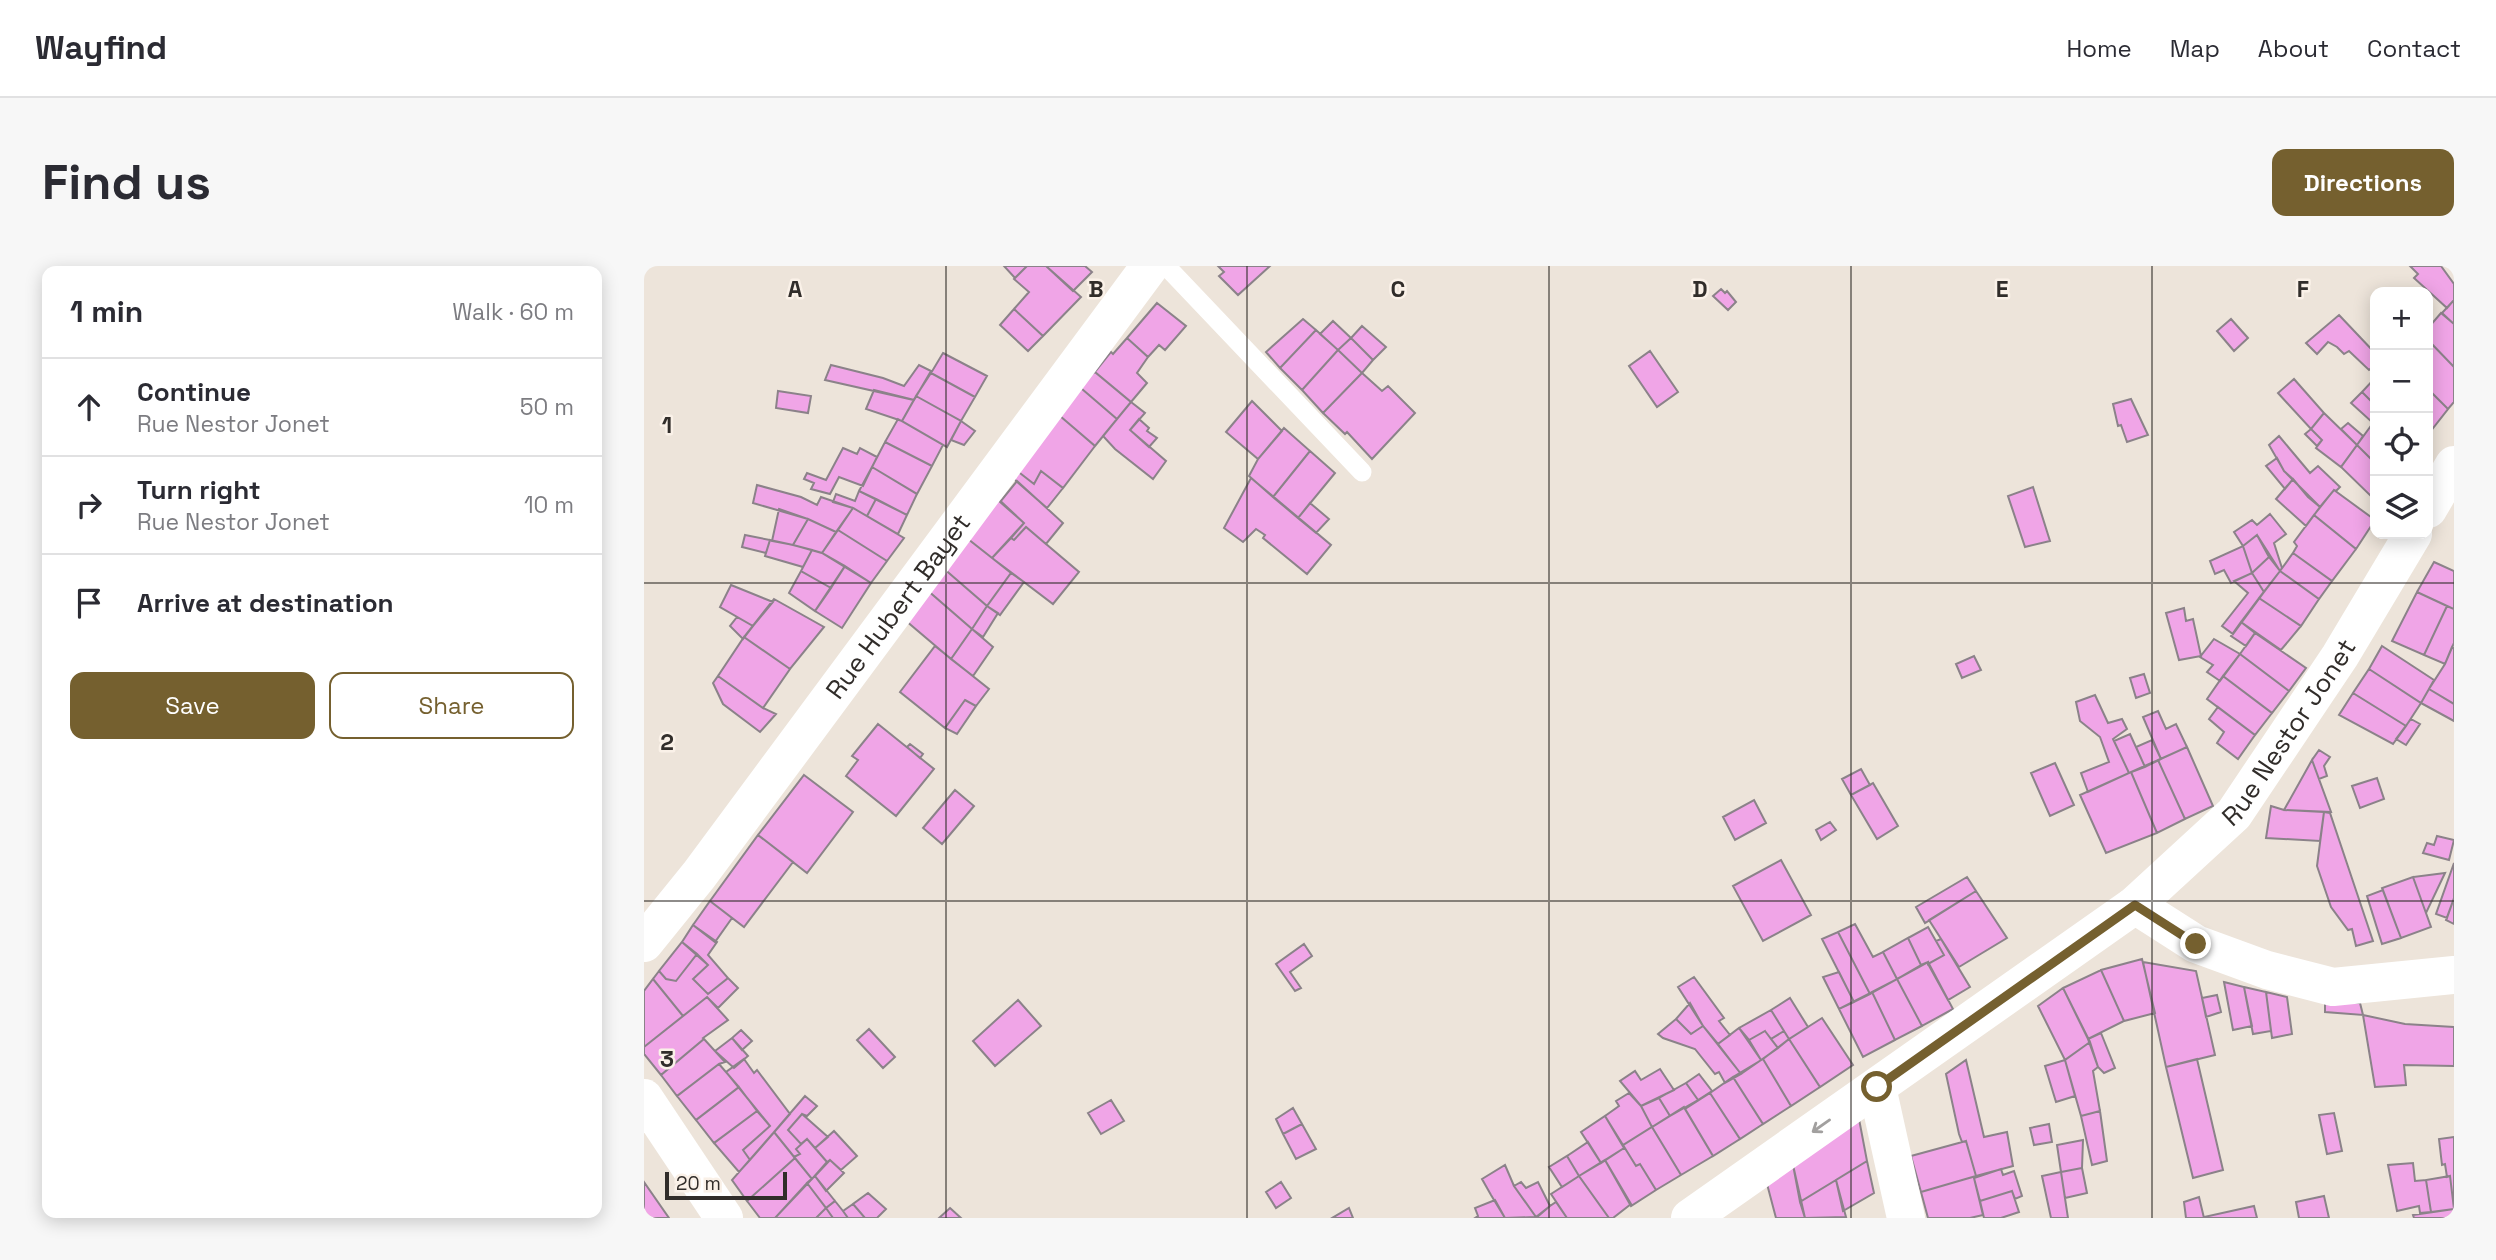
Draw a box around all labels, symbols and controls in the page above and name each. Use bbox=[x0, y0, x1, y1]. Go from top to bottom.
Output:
text: Wayfind bbox=[35, 27, 167, 69]
text: Home bbox=[2066, 33, 2132, 64]
text: Map bbox=[2170, 33, 2220, 64]
text: About bbox=[2258, 33, 2329, 64]
text: Contact bbox=[2367, 33, 2461, 64]
button: Directions bbox=[2272, 149, 2454, 216]
text: Find us bbox=[42, 151, 211, 213]
text: A bbox=[788, 274, 803, 304]
text: B bbox=[1088, 274, 1104, 304]
text: C bbox=[1391, 274, 1405, 304]
text: D bbox=[1692, 274, 1708, 304]
text: E bbox=[1996, 274, 2008, 304]
text: F bbox=[2297, 274, 2309, 304]
map controls bbox=[2370, 287, 2433, 539]
button: + bbox=[2370, 287, 2433, 350]
text: 1 min bbox=[70, 292, 143, 331]
text: Walk · 60 m bbox=[452, 297, 574, 327]
button: − bbox=[2370, 350, 2433, 413]
text: Continue bbox=[137, 375, 251, 409]
icon: ahead bbox=[70, 388, 108, 426]
text: 50 m bbox=[520, 392, 574, 422]
text: Rue Nestor Jonet bbox=[137, 409, 330, 439]
text: 1 bbox=[662, 410, 672, 440]
button: locate bbox=[2370, 413, 2433, 476]
text: Turn right bbox=[137, 473, 261, 507]
button: layers bbox=[2370, 476, 2433, 539]
icon: right bbox=[70, 486, 108, 524]
text: 10 m bbox=[524, 490, 574, 520]
text: Rue Nestor Jonet bbox=[137, 507, 330, 537]
street label: Rue Hubert Bayet bbox=[818, 507, 978, 706]
icon: arrive bbox=[70, 584, 108, 622]
text: Arrive at destination bbox=[137, 586, 394, 620]
street label: Rue Nestor Jonet bbox=[2215, 632, 2363, 834]
button: Save bbox=[70, 672, 315, 739]
button: Share bbox=[329, 672, 574, 739]
text: 2 bbox=[660, 727, 674, 757]
route end bbox=[2180, 928, 2211, 959]
text: 3 bbox=[660, 1044, 674, 1074]
route start bbox=[1861, 1071, 1892, 1102]
one-way arrow bbox=[1812, 1119, 1831, 1133]
scale bar bbox=[665, 1169, 788, 1201]
text: 20 m bbox=[676, 1171, 721, 1196]

